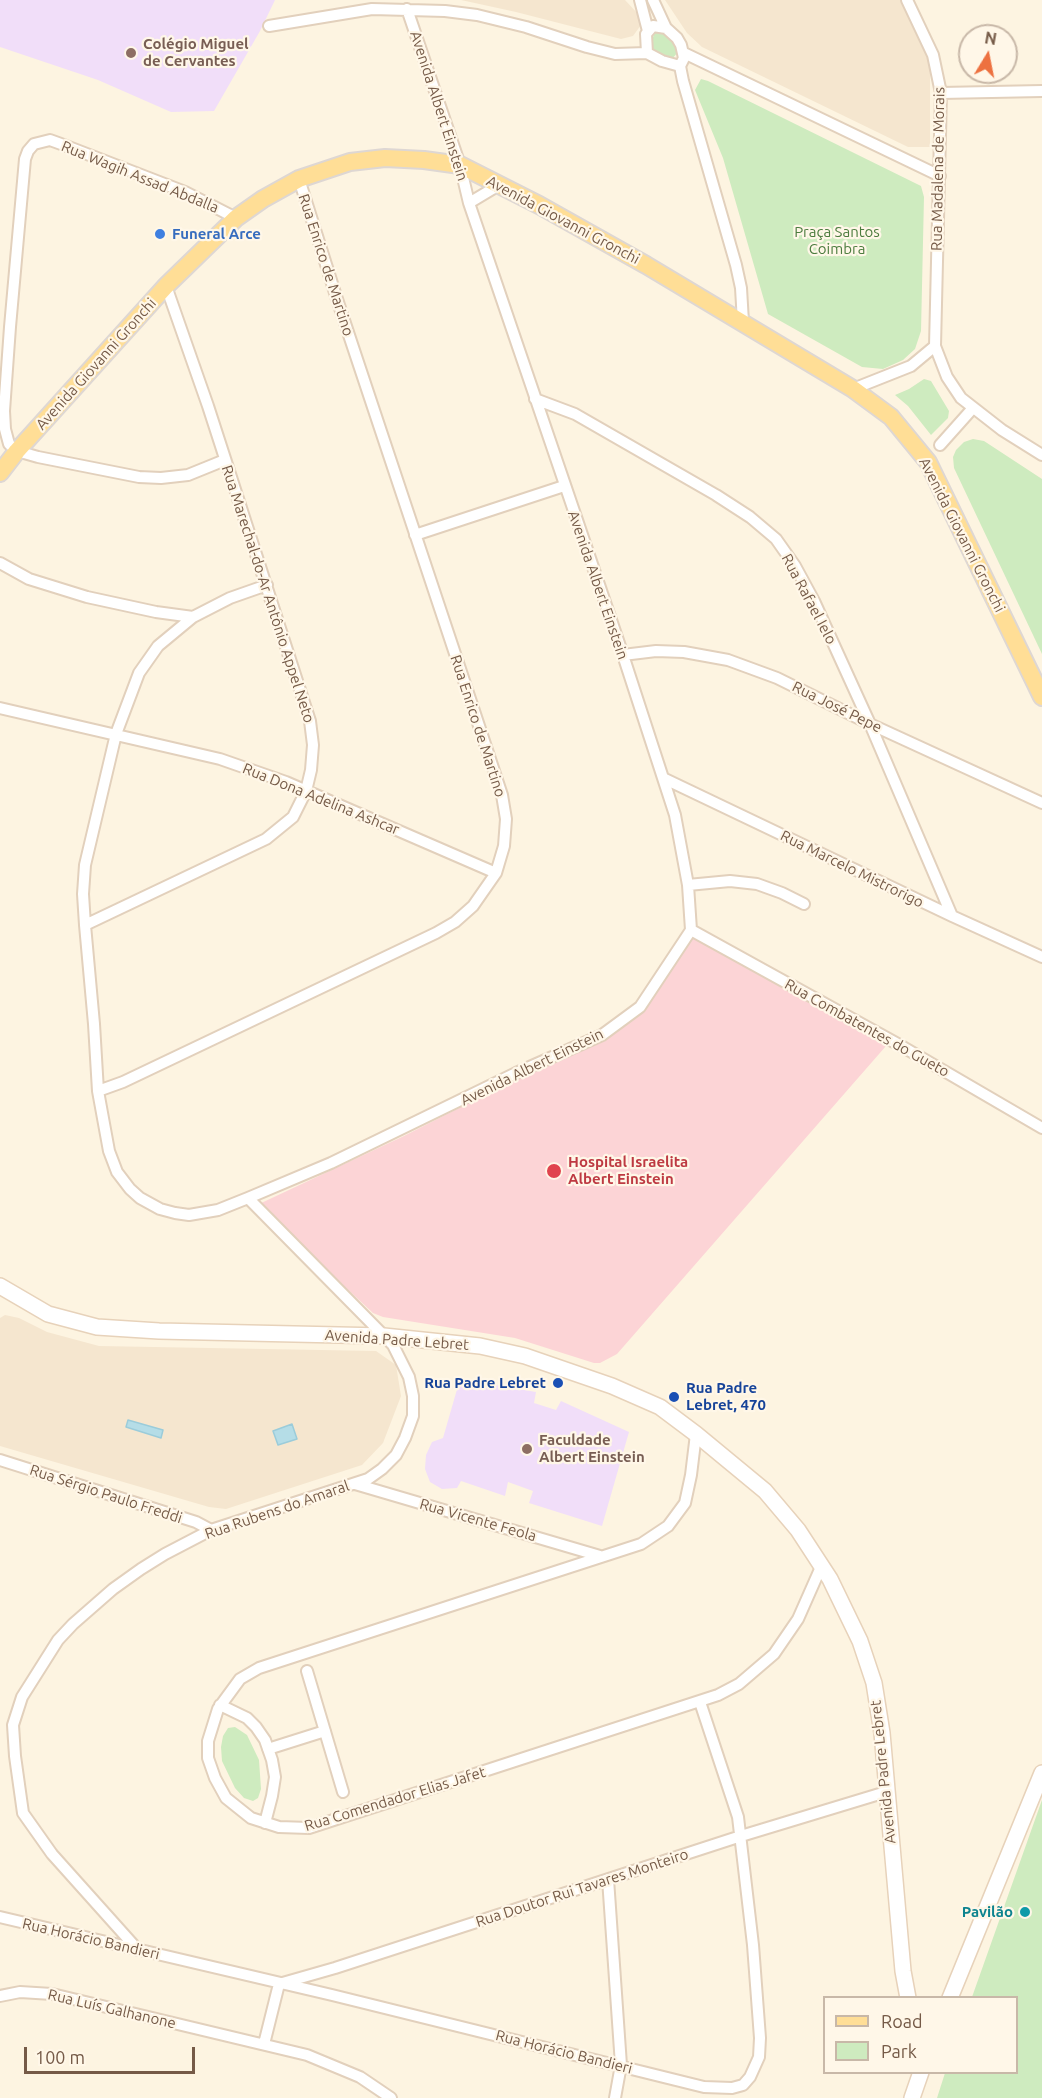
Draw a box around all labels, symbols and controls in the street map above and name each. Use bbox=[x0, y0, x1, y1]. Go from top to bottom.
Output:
north arrow bbox=[958, 24, 1018, 84]
text: N bbox=[983, 28, 998, 48]
street label: Avenida Albert Einstein bbox=[406, 29, 472, 183]
place label: Colégio Miguel de Cervantes bbox=[143, 35, 249, 70]
marker: Colégio Miguel de Cervantes bbox=[124, 46, 138, 60]
street label: Rua Madalena de Morais bbox=[928, 87, 948, 251]
street label: Rua Wagih Assad Abdalla bbox=[59, 137, 221, 217]
street label: Avenida Giovanni Gronchi bbox=[483, 172, 643, 268]
street label: Rua Enrico de Martino bbox=[295, 192, 357, 338]
park label: Praça Santos Coimbra bbox=[794, 223, 880, 258]
place label: Funeral Arce bbox=[172, 225, 261, 243]
marker: Funeral Arce bbox=[153, 227, 167, 241]
street label: Avenida Giovanni Gronchi bbox=[32, 294, 160, 434]
street label: Avenida Giovanni Gronchi bbox=[915, 455, 1009, 615]
street label: Rua Marechal-do-Ar Antônio Appel Neto bbox=[218, 463, 318, 725]
street label: Avenida Albert Einstein bbox=[564, 508, 632, 662]
street label: Rua Rafael Ielo bbox=[778, 551, 840, 647]
street label: Rua Enrico de Martino bbox=[447, 653, 509, 799]
street label: Rua José Pepe bbox=[789, 678, 885, 736]
street label: Rua Dona Adelina Ashcar bbox=[240, 759, 402, 839]
street label: Rua Marcelo Mistrorigo bbox=[777, 826, 927, 912]
street label: Rua Combatentes do Gueto bbox=[781, 975, 953, 1081]
street label: Avenida Albert Einstein bbox=[458, 1025, 606, 1109]
place label: Hospital Israelita Albert Einstein bbox=[568, 1153, 688, 1188]
marker: Hospital Israelita Albert Einstein bbox=[545, 1162, 563, 1180]
street label: Avenida Padre Lebret bbox=[324, 1326, 470, 1354]
place label: Rua Padre Lebret bbox=[424, 1374, 546, 1392]
marker: Rua Padre Lebret bbox=[551, 1376, 565, 1390]
place label: Rua Padre Lebret, 470 bbox=[686, 1379, 766, 1414]
marker: Rua Padre Lebret, 470 bbox=[667, 1390, 681, 1404]
place label: Faculdade Albert Einstein bbox=[539, 1431, 645, 1466]
marker: Faculdade Albert Einstein bbox=[520, 1442, 534, 1456]
street label: Rua Sérgio Paulo Freddi bbox=[27, 1461, 185, 1527]
street label: Rua Rubens do Amaral bbox=[203, 1477, 351, 1543]
street label: Rua Vicente Feola bbox=[418, 1495, 538, 1545]
street label: Avenida Padre Lebret bbox=[866, 1699, 900, 1845]
street label: Rua Comendador Elias Jafet bbox=[302, 1763, 488, 1835]
street label: Rua Doutor Rui Tavares Monteiro bbox=[473, 1845, 691, 1931]
place label: Pavilão bbox=[962, 1903, 1013, 1921]
marker: Pavilão bbox=[1018, 1905, 1032, 1919]
street label: Rua Horácio Bandieri bbox=[21, 1914, 161, 1964]
street label: Rua Luís Galhanone bbox=[46, 1986, 178, 2032]
legend bbox=[823, 1996, 1018, 2074]
text: Road bbox=[881, 2011, 923, 2031]
street label: Rua Horácio Bandieri bbox=[494, 2026, 634, 2078]
scale bar bbox=[27, 2035, 198, 2073]
text: Park bbox=[881, 2041, 917, 2061]
text: 100 m bbox=[35, 2047, 85, 2067]

